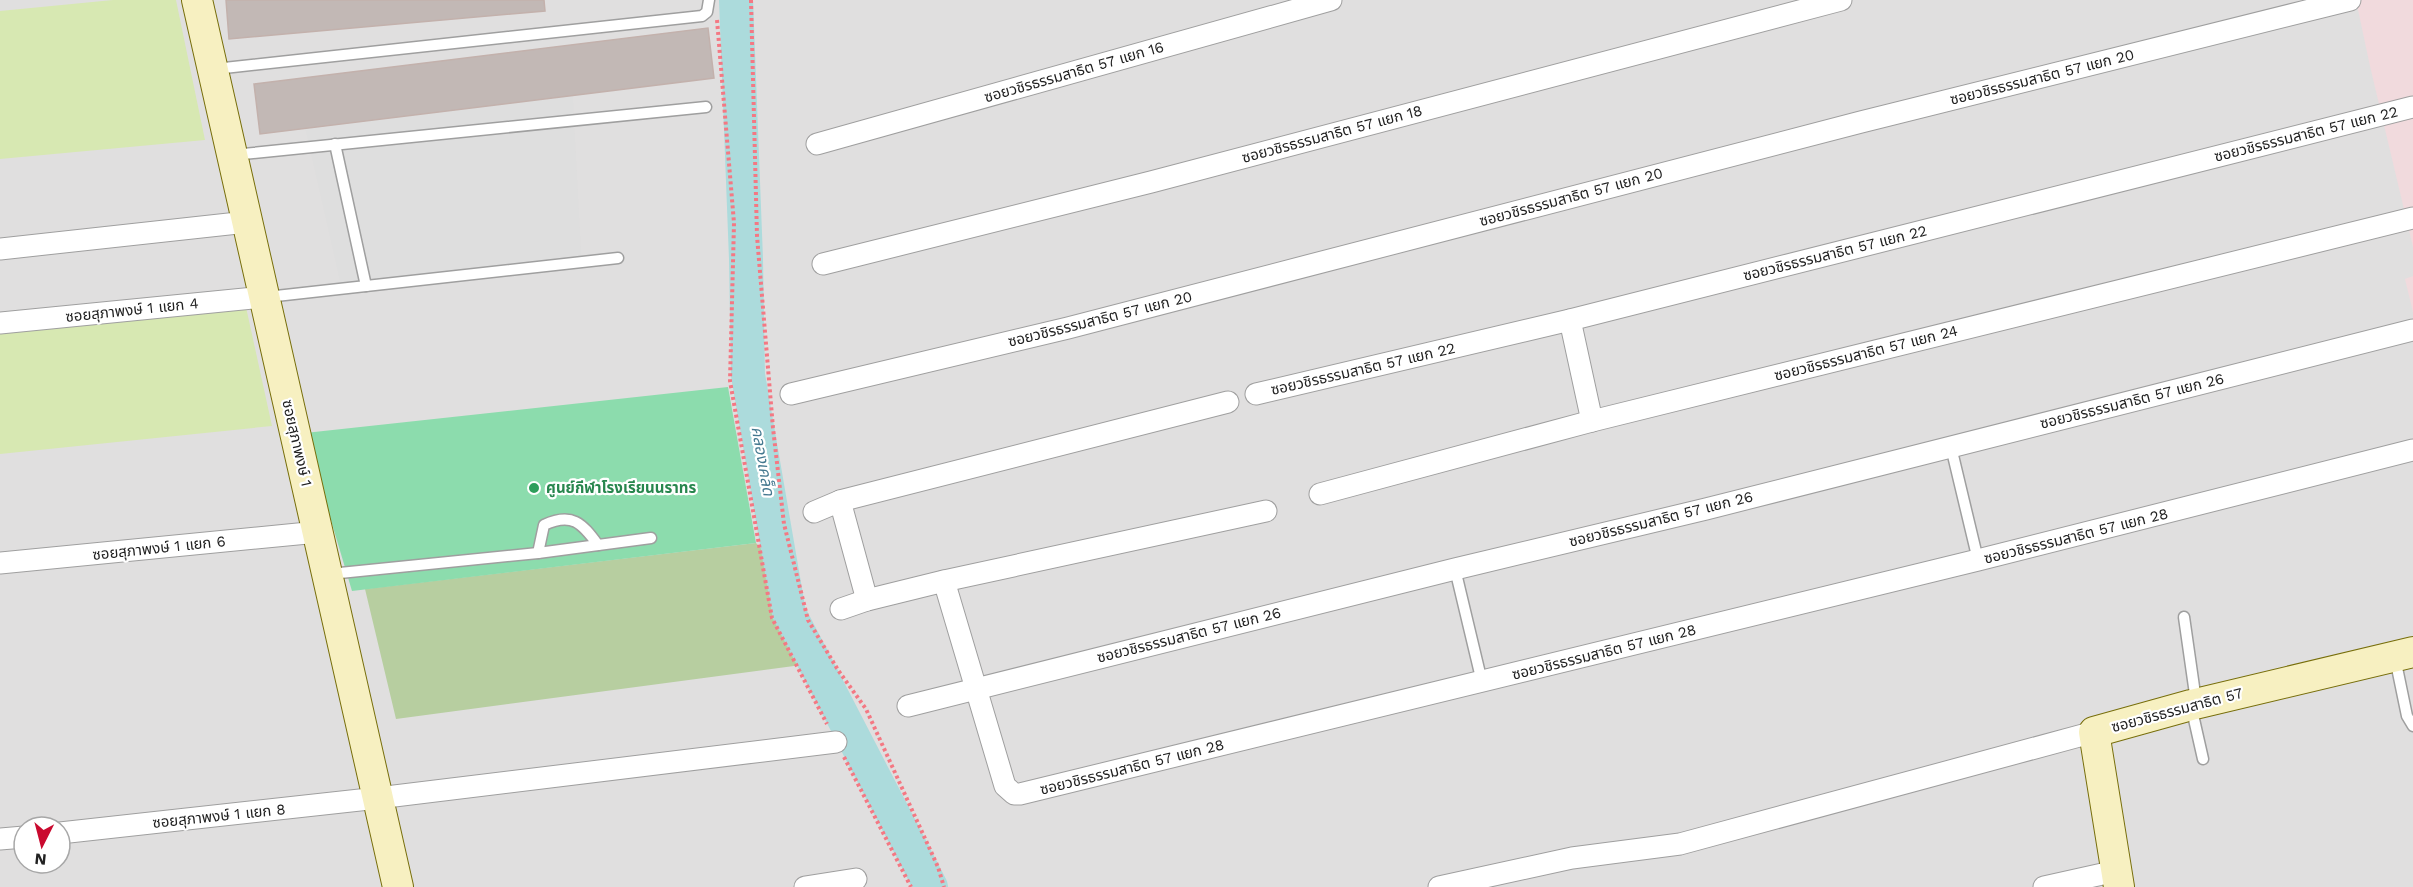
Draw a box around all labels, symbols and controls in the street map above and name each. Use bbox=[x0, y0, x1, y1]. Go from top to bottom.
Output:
street label: ซอยวชิรธรรมสาธิต 57 แยก 16 bbox=[982, 38, 1166, 106]
street label: ซอยวชิรธรรมสาธิต 57 แยก 20 bbox=[1948, 45, 2136, 109]
street label: ซอยวชิรธรรมสาธิต 57 แยก 18 bbox=[1240, 101, 1424, 167]
street label: ซอยวชิรธรรมสาธิต 57 แยก 22 bbox=[2212, 102, 2400, 166]
street label: ซอยวชิรธรรมสาธิต 57 แยก 20 bbox=[1477, 164, 1665, 230]
street label: ซอยวชิรธรรมสาธิต 57 แยก 22 bbox=[1741, 221, 1929, 285]
street label: ซอยวชิรธรรมสาธิต 57 แยก 20 bbox=[1006, 287, 1194, 351]
street label: ซอยสุภาพงษ์ 1 แยก 4 bbox=[65, 294, 199, 326]
street label: ซอยวชิรธรรมสาธิต 57 แยก 24 bbox=[1772, 321, 1960, 385]
street label: ซอยวชิรธรรมสาธิต 57 แยก 22 bbox=[1269, 339, 1457, 399]
street label: ซอยวชิรธรรมสาธิต 57 แยก 26 bbox=[2038, 369, 2226, 433]
street label: ซอยสุภาพงษ์ 1 bbox=[278, 398, 316, 488]
water label: คลองเคล็ด bbox=[748, 425, 779, 498]
place label: ศูนย์กีฬาโรงเรียนนราทร bbox=[546, 479, 696, 498]
marker: ศูนย์กีฬาโรงเรียนนราทร bbox=[527, 481, 541, 495]
street label: ซอยวชิรธรรมสาธิต 57 แยก 26 bbox=[1567, 487, 1755, 551]
street label: ซอยวชิรธรรมสาธิต 57 แยก 28 bbox=[1982, 504, 2170, 568]
street label: ซอยสุภาพงษ์ 1 แยก 6 bbox=[92, 532, 226, 564]
street label: ซอยวชิรธรรมสาธิต 57 แยก 26 bbox=[1095, 603, 1283, 667]
street label: ซอยวชิรธรรมสาธิต 57 แยก 28 bbox=[1510, 620, 1698, 684]
street label: ซอยวชิรธรรมสาธิต 57 bbox=[2109, 684, 2245, 736]
street label: ซอยวชิรธรรมสาธิต 57 แยก 28 bbox=[1038, 735, 1226, 799]
street label: ซอยสุภาพงษ์ 1 แยก 8 bbox=[152, 800, 286, 832]
north arrow bbox=[12, 815, 72, 875]
text: N bbox=[34, 849, 47, 869]

